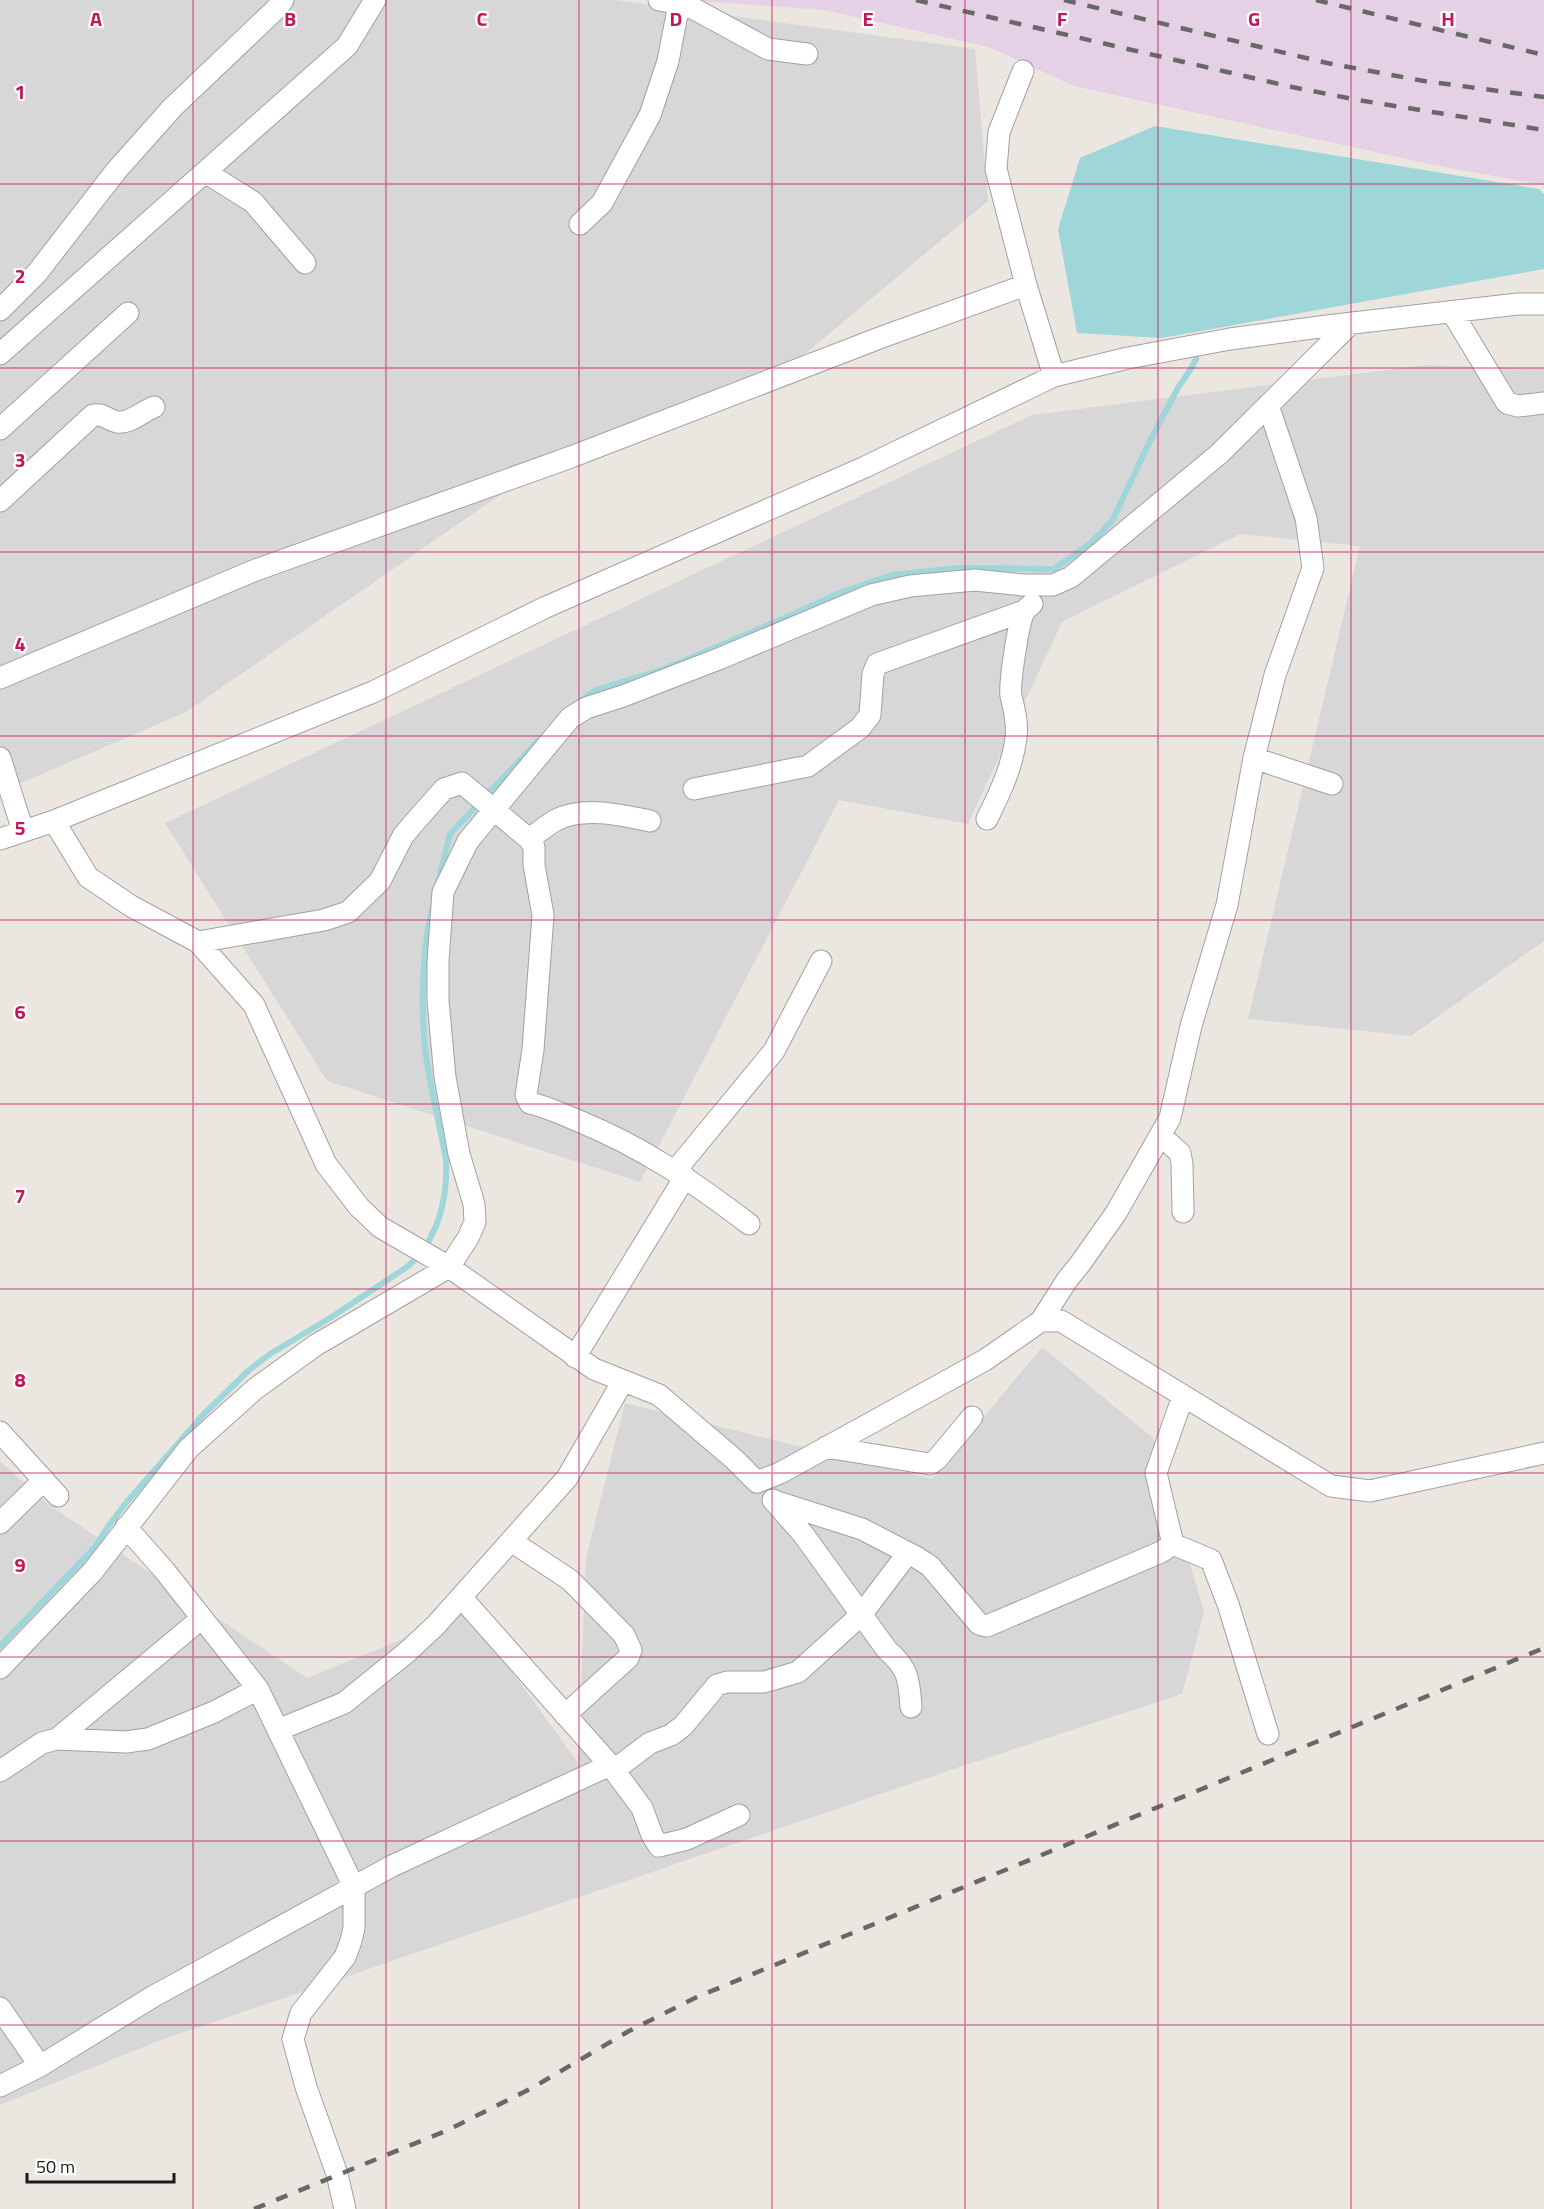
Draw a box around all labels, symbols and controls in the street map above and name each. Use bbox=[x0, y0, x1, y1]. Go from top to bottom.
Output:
text: A bbox=[90, 3, 102, 34]
text: B bbox=[284, 3, 296, 34]
text: C bbox=[477, 3, 488, 34]
text: D bbox=[670, 3, 682, 34]
text: E bbox=[862, 3, 874, 34]
text: F bbox=[1057, 3, 1068, 34]
text: G bbox=[1248, 3, 1260, 34]
text: H bbox=[1441, 3, 1455, 34]
text: 1 bbox=[14, 76, 26, 107]
text: 2 bbox=[14, 260, 26, 291]
text: 3 bbox=[14, 444, 26, 475]
text: 4 bbox=[14, 628, 26, 659]
text: 5 bbox=[14, 812, 26, 843]
text: 6 bbox=[14, 996, 26, 1027]
text: 7 bbox=[14, 1180, 26, 1211]
text: 8 bbox=[14, 1364, 26, 1395]
text: 9 bbox=[14, 1549, 26, 1580]
scale bar bbox=[27, 2146, 174, 2184]
text: 50 m bbox=[36, 2153, 75, 2180]

